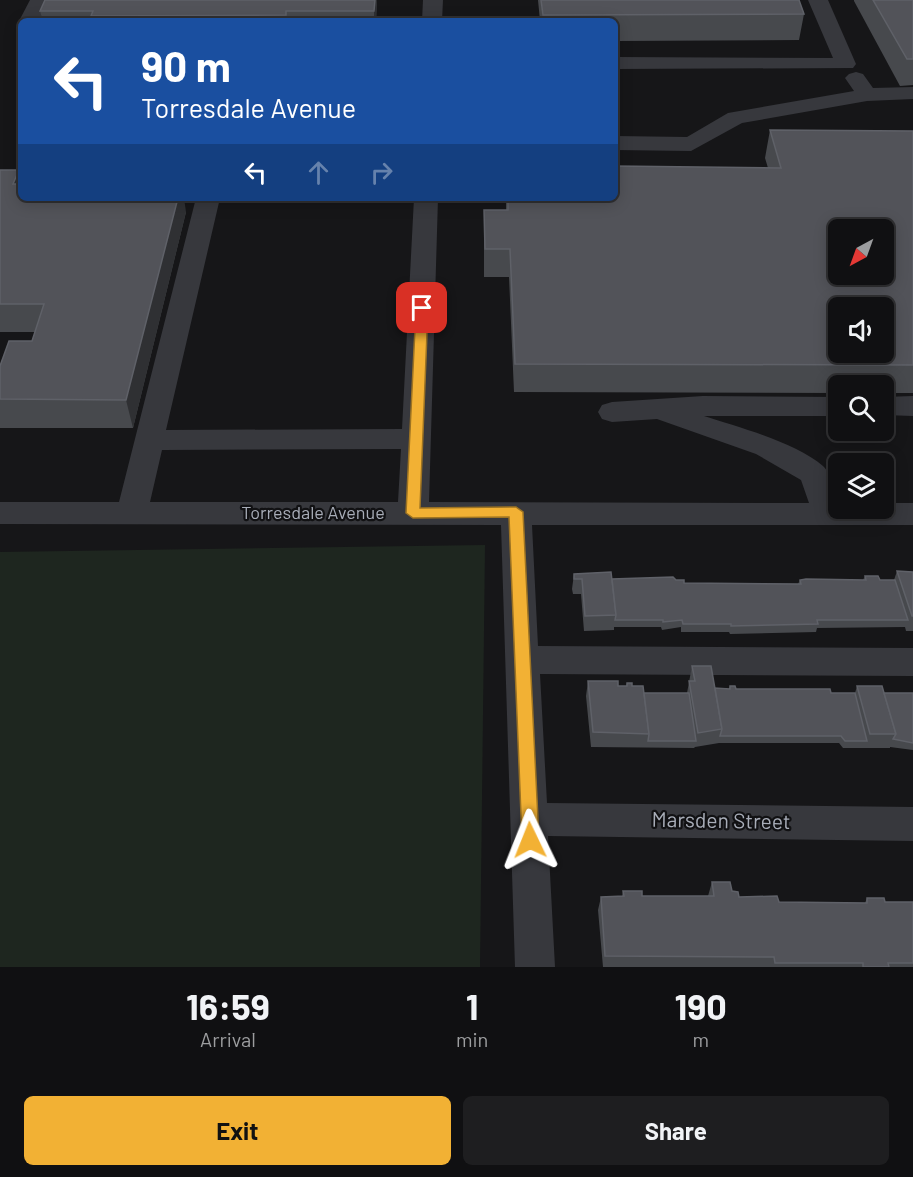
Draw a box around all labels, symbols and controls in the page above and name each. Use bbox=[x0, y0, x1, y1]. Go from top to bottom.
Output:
text: 90 m bbox=[141, 40, 231, 90]
icon: left bbox=[42, 42, 120, 120]
text: Torresdale Avenue bbox=[141, 91, 356, 123]
icon: left bbox=[239, 156, 272, 189]
icon: ahead bbox=[302, 156, 335, 189]
icon: right bbox=[365, 156, 398, 189]
north arrow bbox=[828, 219, 894, 285]
map controls bbox=[828, 219, 894, 519]
pin bbox=[396, 282, 447, 333]
icon: arrive bbox=[405, 291, 438, 324]
button: sound bbox=[828, 297, 894, 363]
button: search bbox=[828, 375, 894, 441]
button: layers bbox=[828, 453, 894, 519]
street label: Torresdale Avenue bbox=[241, 501, 385, 523]
street label: Marsden Street bbox=[651, 806, 791, 833]
position arrow bbox=[498, 808, 562, 872]
text: 16:59 bbox=[186, 984, 270, 1027]
text: 1 bbox=[466, 984, 479, 1027]
text: 190 bbox=[674, 984, 727, 1027]
text: Arrival bbox=[200, 1027, 256, 1051]
text: min bbox=[456, 1027, 488, 1051]
text: m bbox=[692, 1027, 709, 1051]
button: Exit bbox=[24, 1096, 451, 1165]
button: Share bbox=[463, 1096, 889, 1165]

